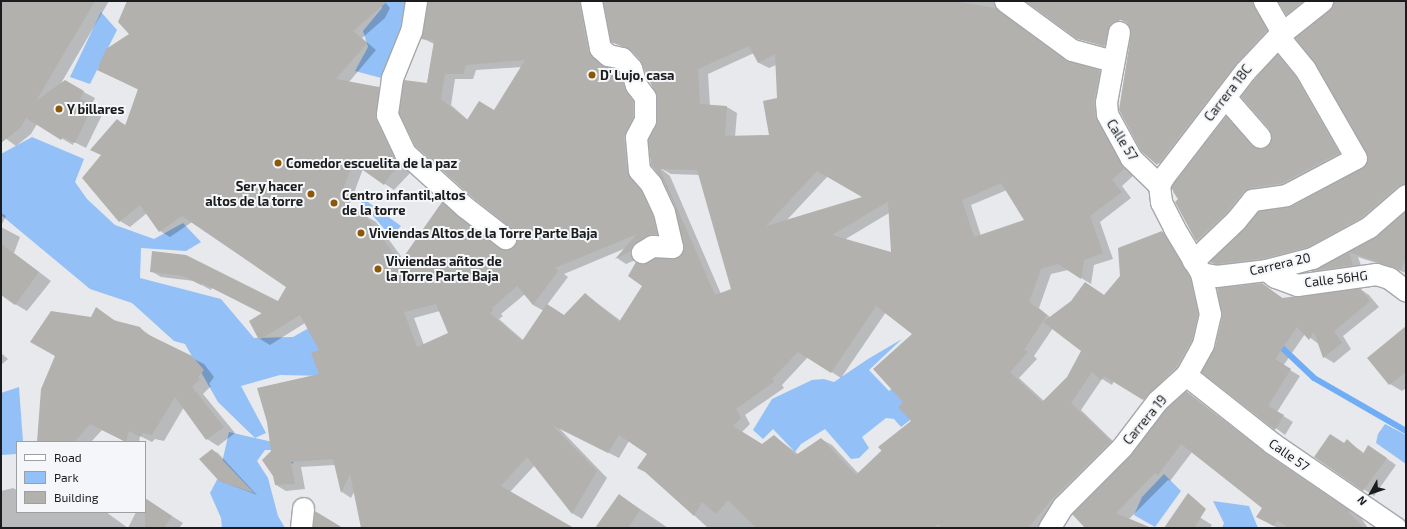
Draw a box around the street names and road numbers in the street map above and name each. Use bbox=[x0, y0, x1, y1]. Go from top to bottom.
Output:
street label: Carrera 18C bbox=[1201, 62, 1255, 124]
street label: Calle 57 bbox=[1103, 116, 1141, 164]
street label: Carrera 20 bbox=[1248, 249, 1312, 279]
street label: Calle 56HG bbox=[1304, 267, 1368, 291]
street label: Carrera 19 bbox=[1120, 392, 1170, 448]
street label: Calle 57 bbox=[1266, 435, 1312, 475]

